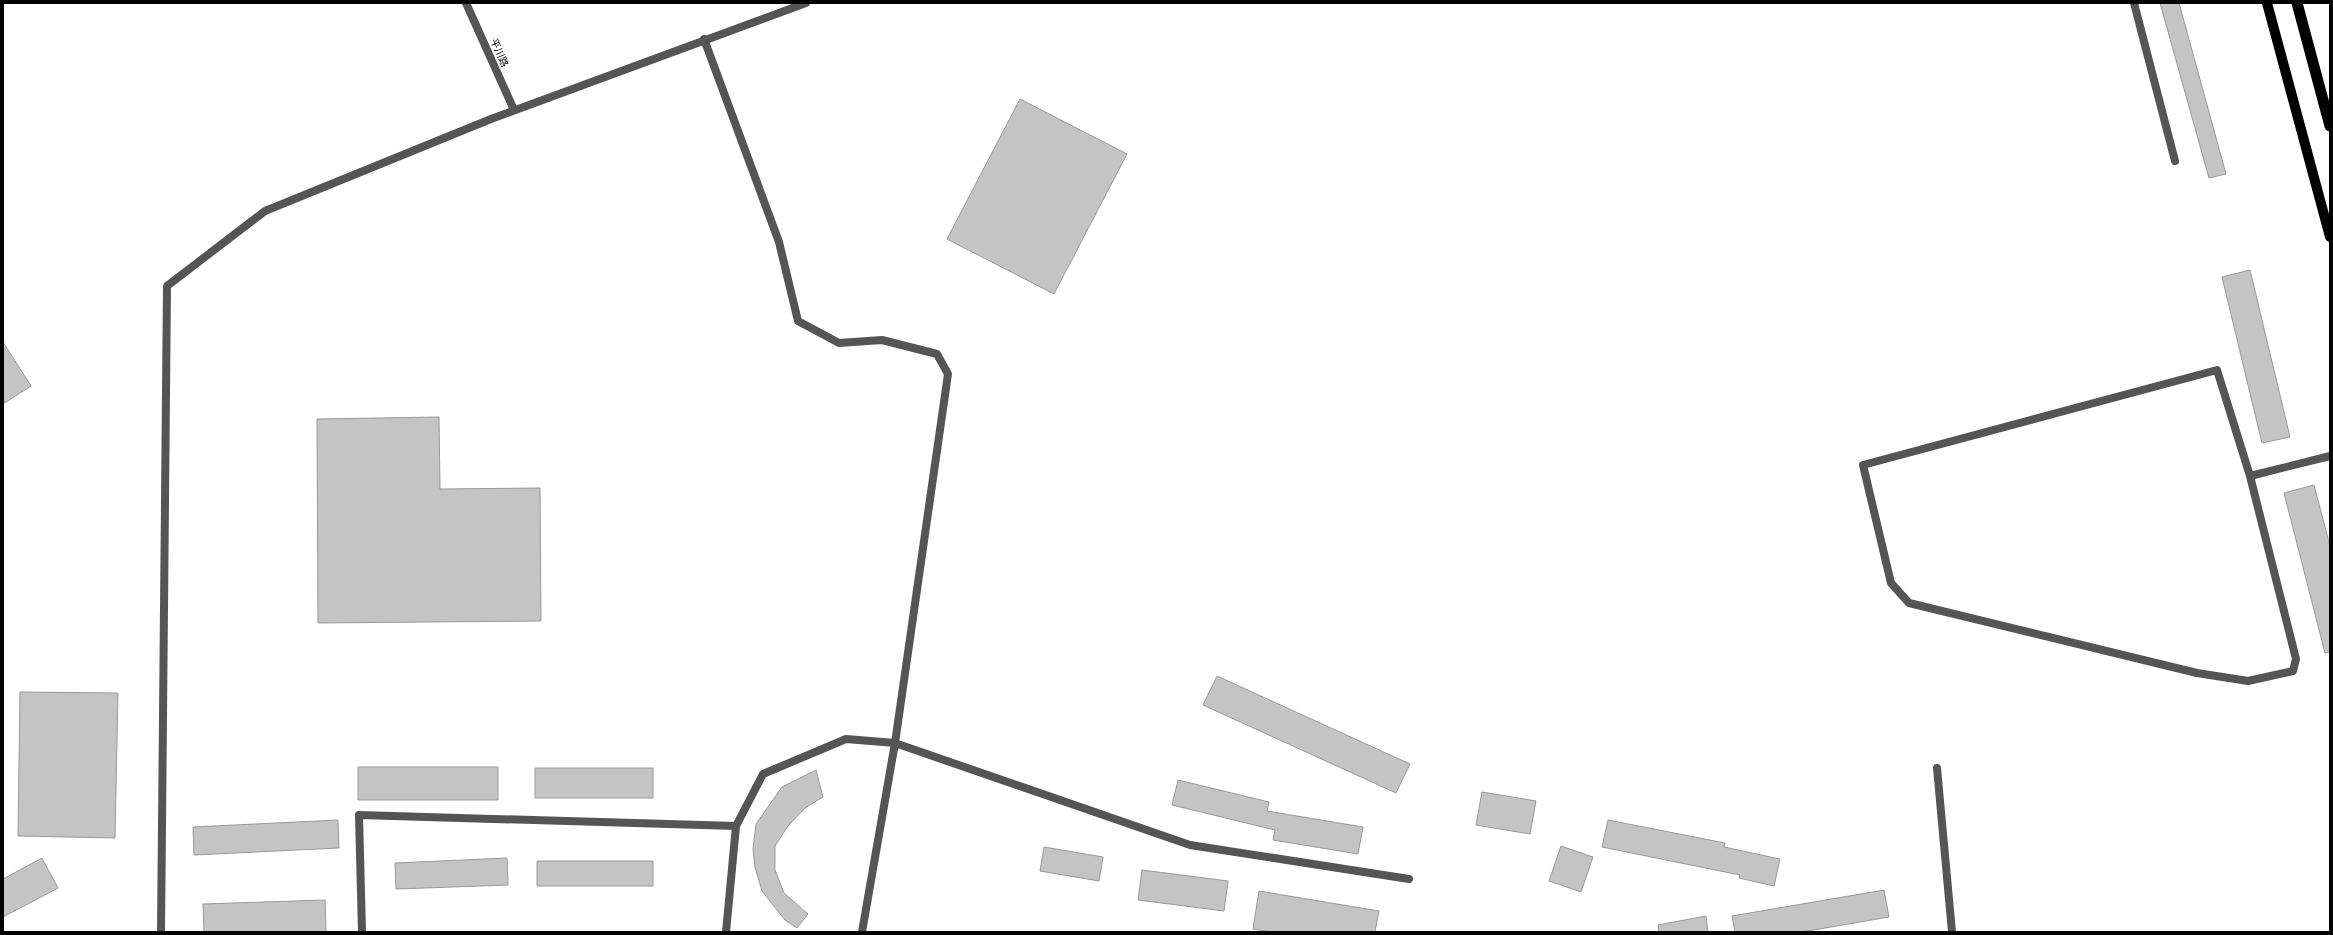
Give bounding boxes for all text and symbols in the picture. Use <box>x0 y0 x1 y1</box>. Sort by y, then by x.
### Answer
street label: 平川路 <box>487 36 511 70</box>

